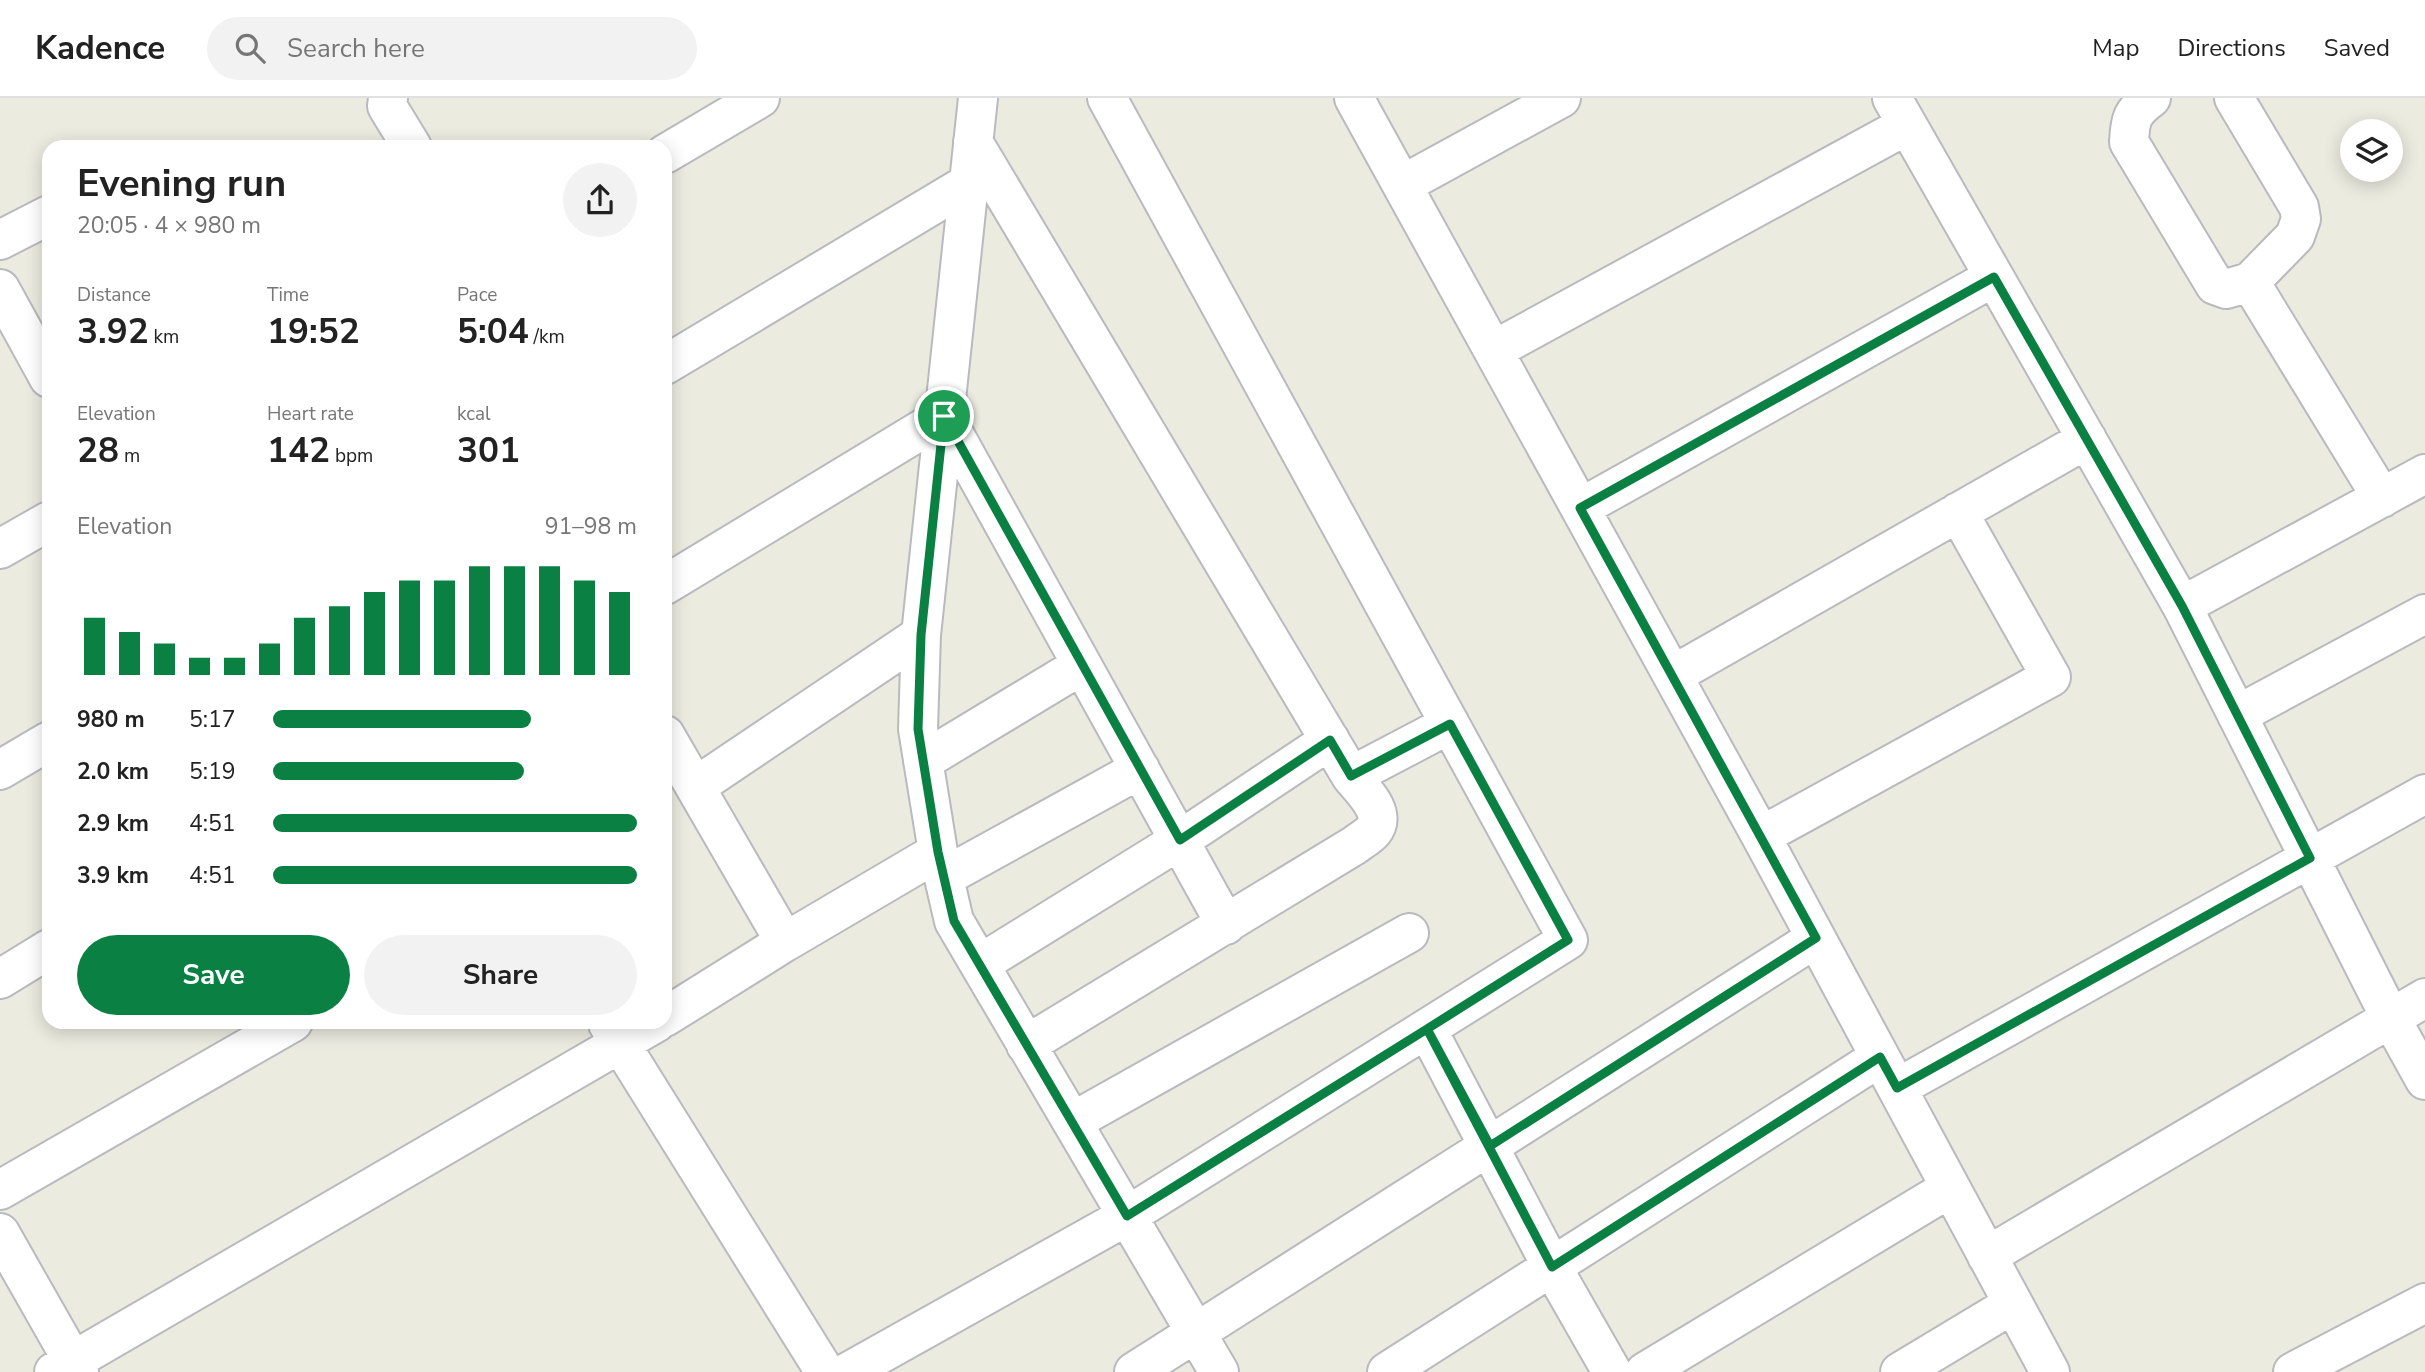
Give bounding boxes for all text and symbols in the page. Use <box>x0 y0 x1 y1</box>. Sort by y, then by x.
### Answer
search box <box>207 17 697 80</box>
text: Kadence <box>35 26 165 71</box>
icon: search <box>231 29 269 67</box>
text: Search here <box>287 31 425 66</box>
text: Map <box>2092 32 2139 64</box>
text: Directions <box>2177 32 2286 64</box>
text: Saved <box>2324 32 2390 64</box>
map controls <box>2340 119 2403 182</box>
button: layers <box>2340 119 2403 182</box>
text: Evening run <box>77 158 286 209</box>
button: share <box>563 163 637 237</box>
text: 20:05 · 4 × 980 m <box>77 210 261 241</box>
text: Distance <box>77 282 151 308</box>
text: Time <box>267 282 309 308</box>
text: Pace <box>457 282 497 308</box>
text: 3.92 <box>77 308 149 355</box>
text: 19:52 <box>267 308 360 355</box>
text: 5:04 <box>457 308 529 355</box>
text: km <box>149 324 179 350</box>
text: /km <box>529 324 565 350</box>
pin <box>914 386 974 446</box>
icon: arrive <box>925 397 963 435</box>
text: Elevation <box>77 401 156 427</box>
text: Heart rate <box>267 401 354 427</box>
text: kcal <box>457 401 491 427</box>
text: 28 <box>77 427 119 474</box>
text: 142 <box>267 427 330 474</box>
text: 301 <box>457 427 520 474</box>
text: m <box>119 443 140 469</box>
text: bpm <box>330 443 373 469</box>
text: Elevation <box>77 511 172 542</box>
text: 91–98 m <box>545 511 637 542</box>
text: 980 m <box>77 704 145 735</box>
text: 5:17 <box>189 704 236 735</box>
text: 2.0 km <box>77 756 149 787</box>
text: 5:19 <box>189 756 236 787</box>
text: 2.9 km <box>77 808 149 839</box>
text: 4:51 <box>189 808 236 839</box>
text: 3.9 km <box>77 860 149 891</box>
text: 4:51 <box>189 860 236 891</box>
button: Save <box>77 935 350 1015</box>
button: Share <box>364 935 637 1015</box>

